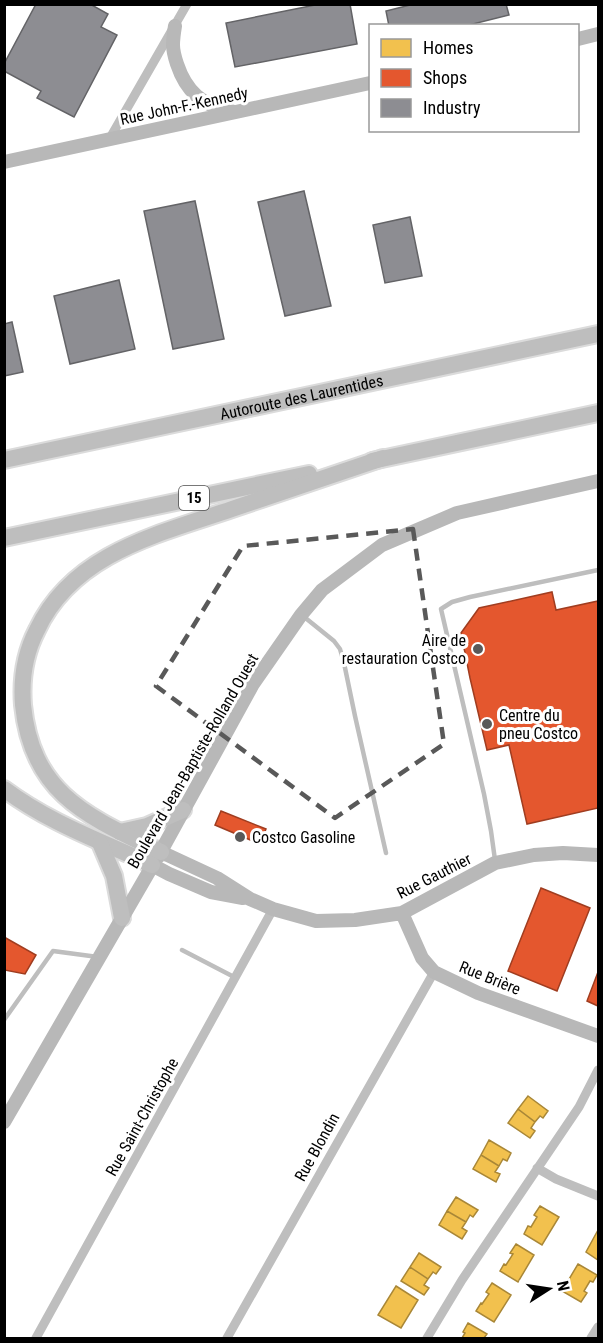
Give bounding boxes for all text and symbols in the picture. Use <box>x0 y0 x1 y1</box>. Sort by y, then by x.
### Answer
legend <box>369 24 579 132</box>
text: Homes <box>423 37 473 58</box>
text: Shops <box>423 67 467 88</box>
street label: Rue John-F.-Kennedy <box>118 83 250 129</box>
text: Industry <box>423 97 481 118</box>
street label: Autoroute des Laurentides <box>218 370 385 423</box>
road number: 15 <box>179 486 209 510</box>
place label: Aire de restauration Costco <box>342 631 466 668</box>
marker: Aire de restauration Costco <box>471 642 485 656</box>
street label: Boulevard Jean-Baptiste-Rolland Ouest <box>124 650 263 872</box>
place label: Centre du pneu Costco <box>499 706 578 743</box>
marker: Centre du pneu Costco <box>480 717 494 731</box>
place label: Costco Gasoline <box>252 828 355 847</box>
marker: Costco Gasoline <box>233 830 247 844</box>
street label: Rue Gauthier <box>394 849 474 903</box>
street label: Rue Brière <box>457 957 523 999</box>
street label: Rue Saint-Christophe <box>102 1055 182 1179</box>
street label: Rue Blondin <box>291 1110 343 1184</box>
north arrow <box>519 1259 579 1319</box>
text: N <box>553 1279 573 1293</box>

